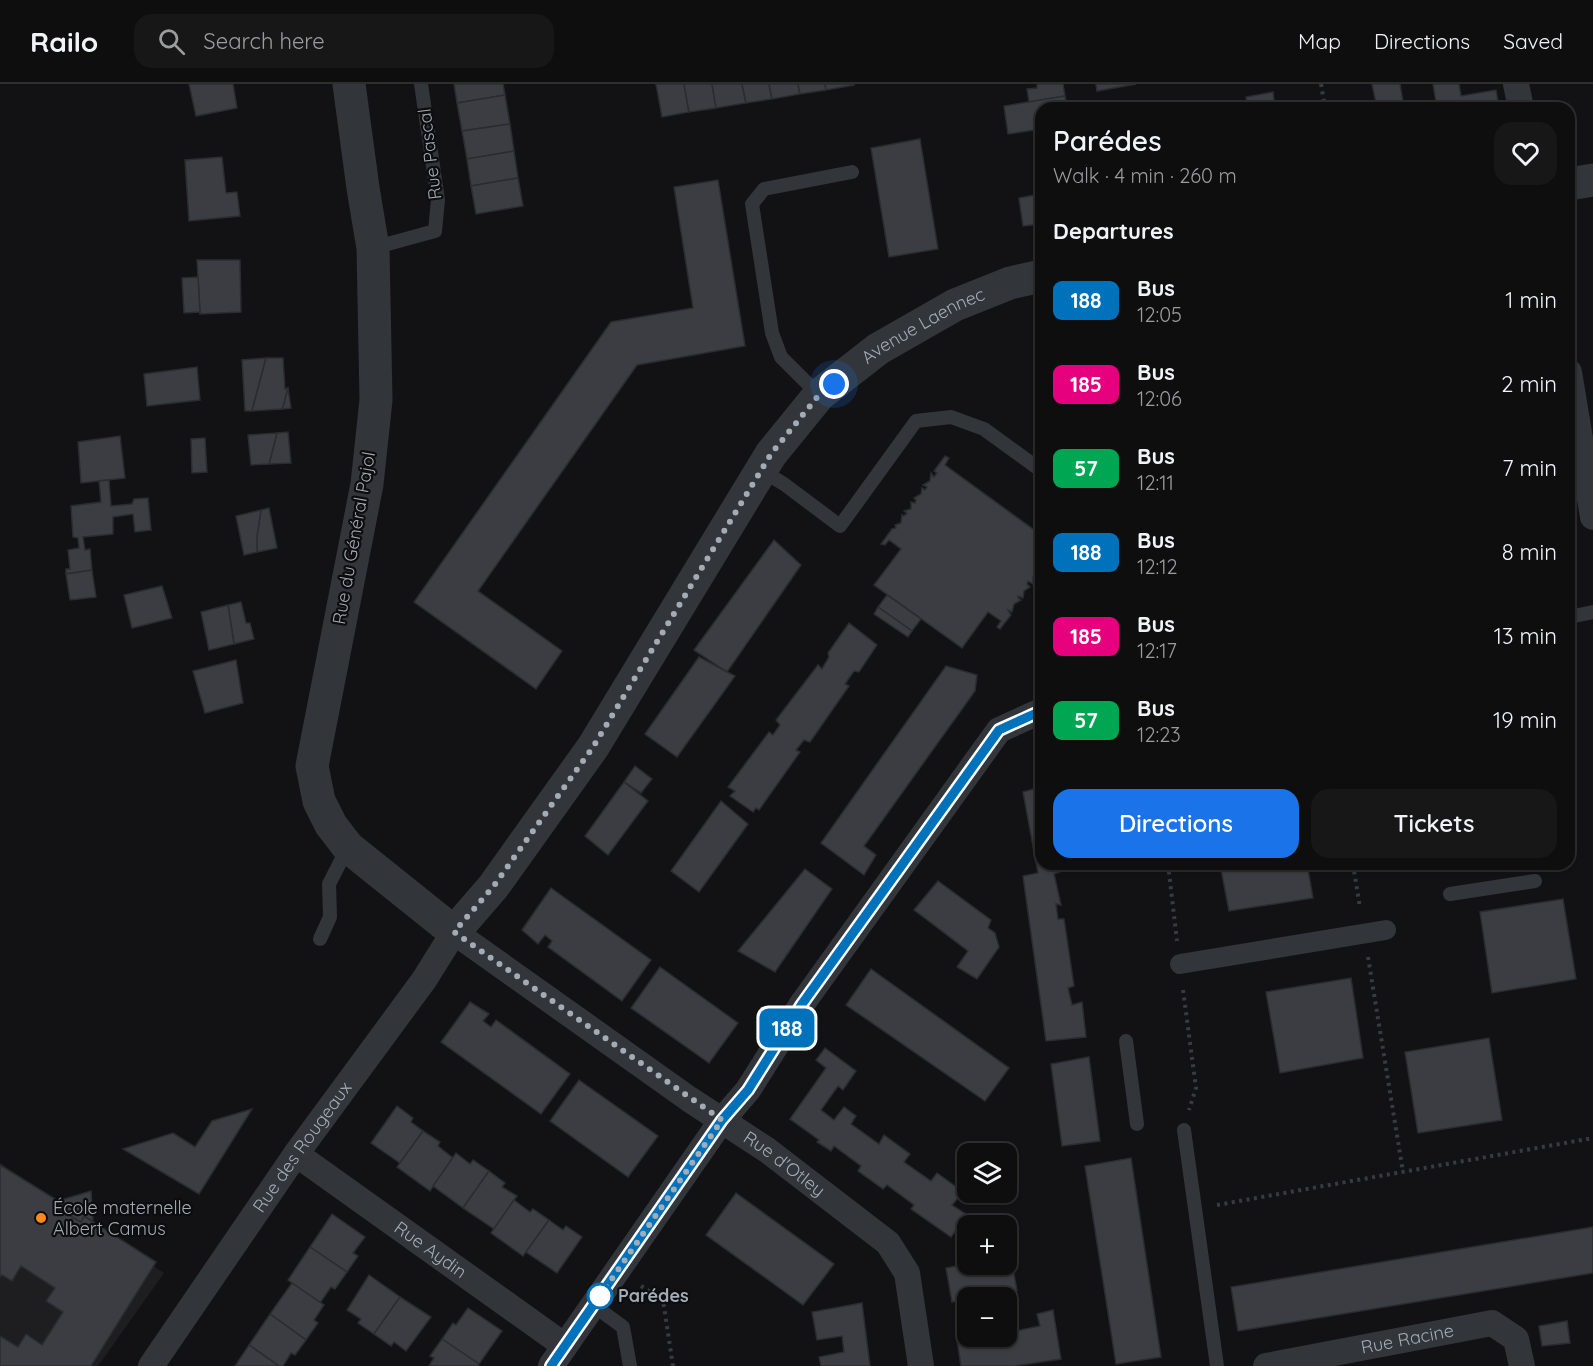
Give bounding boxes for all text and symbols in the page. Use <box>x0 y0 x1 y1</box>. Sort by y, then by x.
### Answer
search box <box>134 14 554 68</box>
text: Railo <box>30 24 98 59</box>
icon: search <box>155 25 188 58</box>
text: Search here <box>203 27 325 55</box>
text: Map <box>1298 28 1341 54</box>
text: Directions <box>1374 28 1470 54</box>
text: Saved <box>1503 28 1563 54</box>
street label: Rue Pascal <box>413 107 446 201</box>
button: heart <box>1494 122 1557 185</box>
text: Parédes <box>1053 123 1162 158</box>
text: Walk · 4 min · 260 m <box>1053 163 1237 188</box>
text: Departures <box>1053 217 1174 245</box>
text: Bus <box>1137 274 1175 302</box>
street label: Avenue Laennec <box>857 282 988 369</box>
text: 1 min <box>1505 286 1557 314</box>
text: 188 <box>1070 287 1102 313</box>
text: 12:05 <box>1137 302 1182 327</box>
text: Bus <box>1137 358 1175 386</box>
your location <box>819 369 849 399</box>
text: 2 min <box>1501 370 1557 398</box>
text: 185 <box>1070 371 1102 397</box>
text: 12:06 <box>1137 386 1182 411</box>
text: Bus <box>1137 442 1175 470</box>
street label: Rue du Général Pajol <box>327 450 380 626</box>
text: 7 min <box>1502 454 1557 482</box>
text: 57 <box>1074 455 1098 481</box>
text: 12:11 <box>1137 470 1174 495</box>
text: Bus <box>1137 526 1175 554</box>
text: 8 min <box>1502 538 1557 566</box>
text: 188 <box>1070 539 1102 565</box>
text: 12:12 <box>1137 554 1178 579</box>
text: Bus <box>1137 610 1175 638</box>
text: 13 min <box>1494 622 1557 650</box>
text: 185 <box>1070 623 1102 649</box>
text: 12:17 <box>1137 638 1177 663</box>
text: Bus <box>1137 694 1175 722</box>
text: 19 min <box>1493 706 1557 734</box>
text: 57 <box>1074 707 1098 733</box>
text: 12:23 <box>1137 722 1181 747</box>
button: Directions <box>1053 789 1299 858</box>
button: Tickets <box>1311 789 1557 858</box>
line badge: 188 <box>752 1008 822 1048</box>
text: 188 <box>771 1015 803 1041</box>
street label: Rue des Rougeaux <box>247 1077 357 1217</box>
street label: Rue d'Otley <box>739 1126 830 1201</box>
map controls <box>957 1143 1017 1347</box>
button: layers <box>957 1143 1017 1203</box>
place label: École maternelle Albert Camus <box>53 1196 192 1240</box>
marker: École maternelle Albert Camus <box>34 1211 48 1225</box>
button: + <box>957 1215 1017 1275</box>
street label: Rue Aydin <box>390 1216 471 1283</box>
marker: Parédes <box>587 1283 613 1309</box>
place label: Parédes <box>618 1284 689 1307</box>
button: − <box>957 1287 1017 1347</box>
street label: Rue Racine <box>1359 1319 1456 1359</box>

